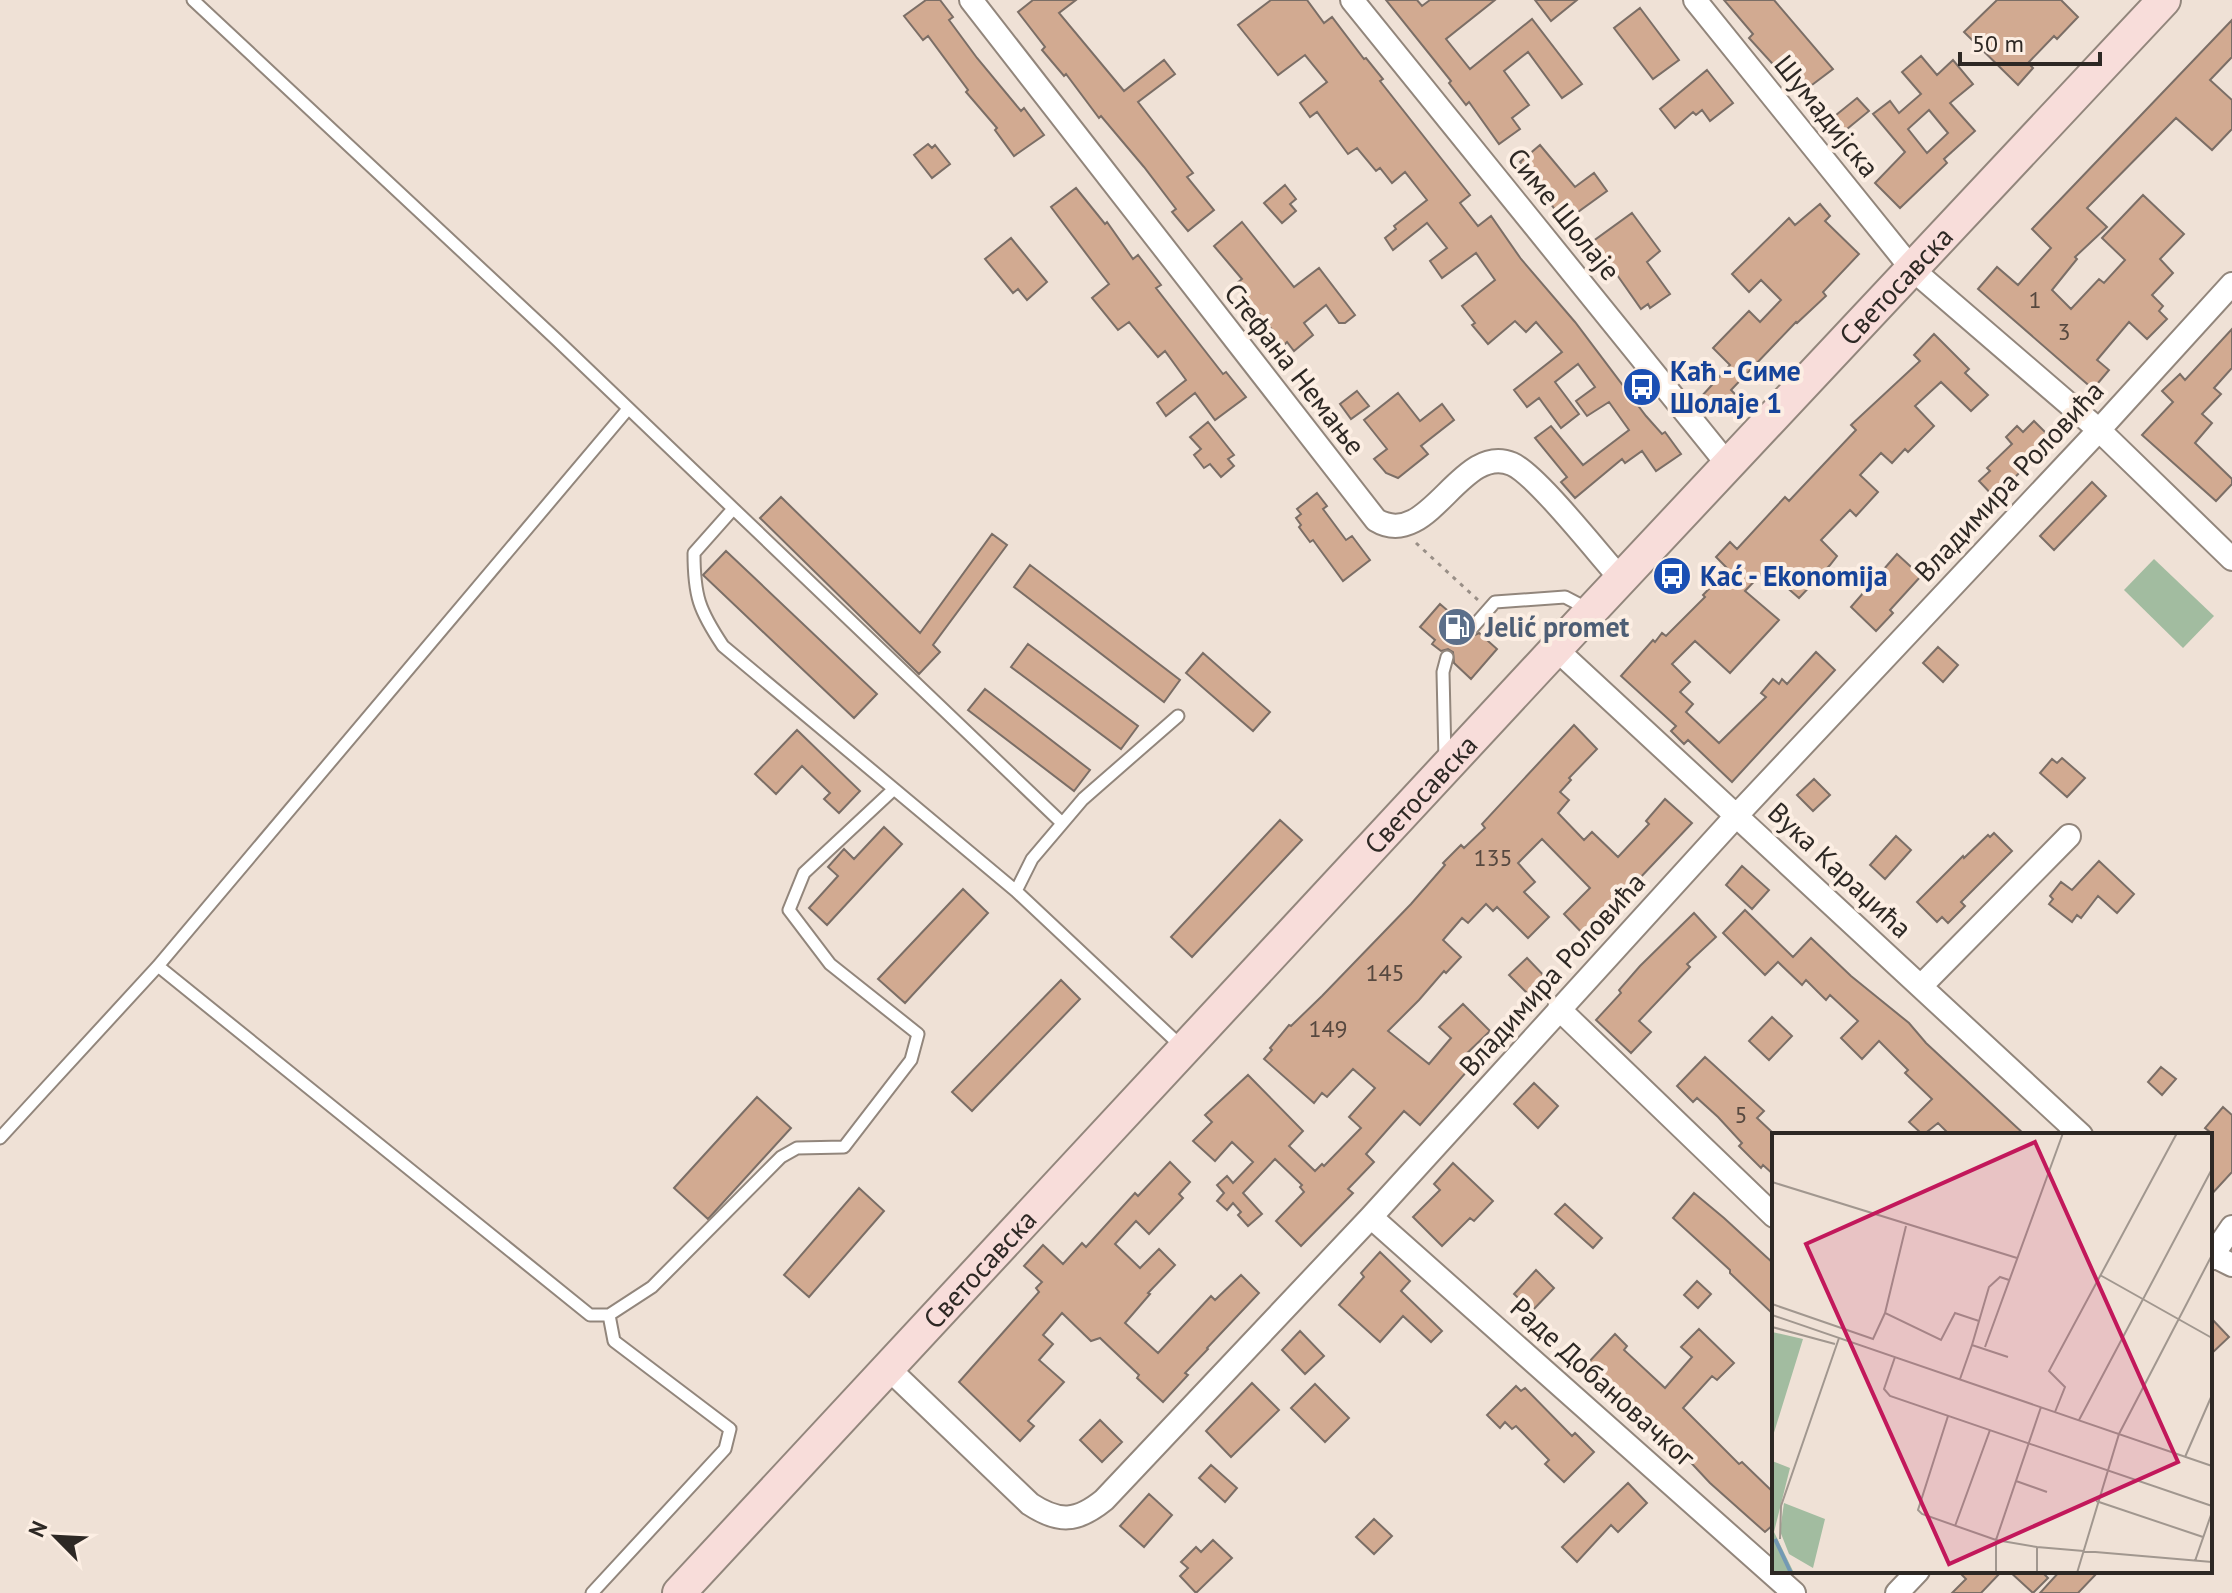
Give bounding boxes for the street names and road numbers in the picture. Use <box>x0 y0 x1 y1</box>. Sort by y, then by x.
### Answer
street label: Шумадијска <box>1767 47 1888 185</box>
street label: Симе Шолаје <box>1500 140 1629 288</box>
street label: Светосавска <box>1831 218 1961 353</box>
street label: Стефана Немање <box>1217 275 1374 462</box>
street label: Владимира Роловића <box>1906 372 2111 589</box>
street label: Светосавска <box>1356 726 1485 862</box>
street label: Вука Караџића <box>1761 793 1920 946</box>
street label: Владимира Роловића <box>1450 864 1653 1083</box>
street label: Светосавска <box>915 1201 1044 1336</box>
street label: Раде Добановачког <box>1503 1289 1704 1475</box>

